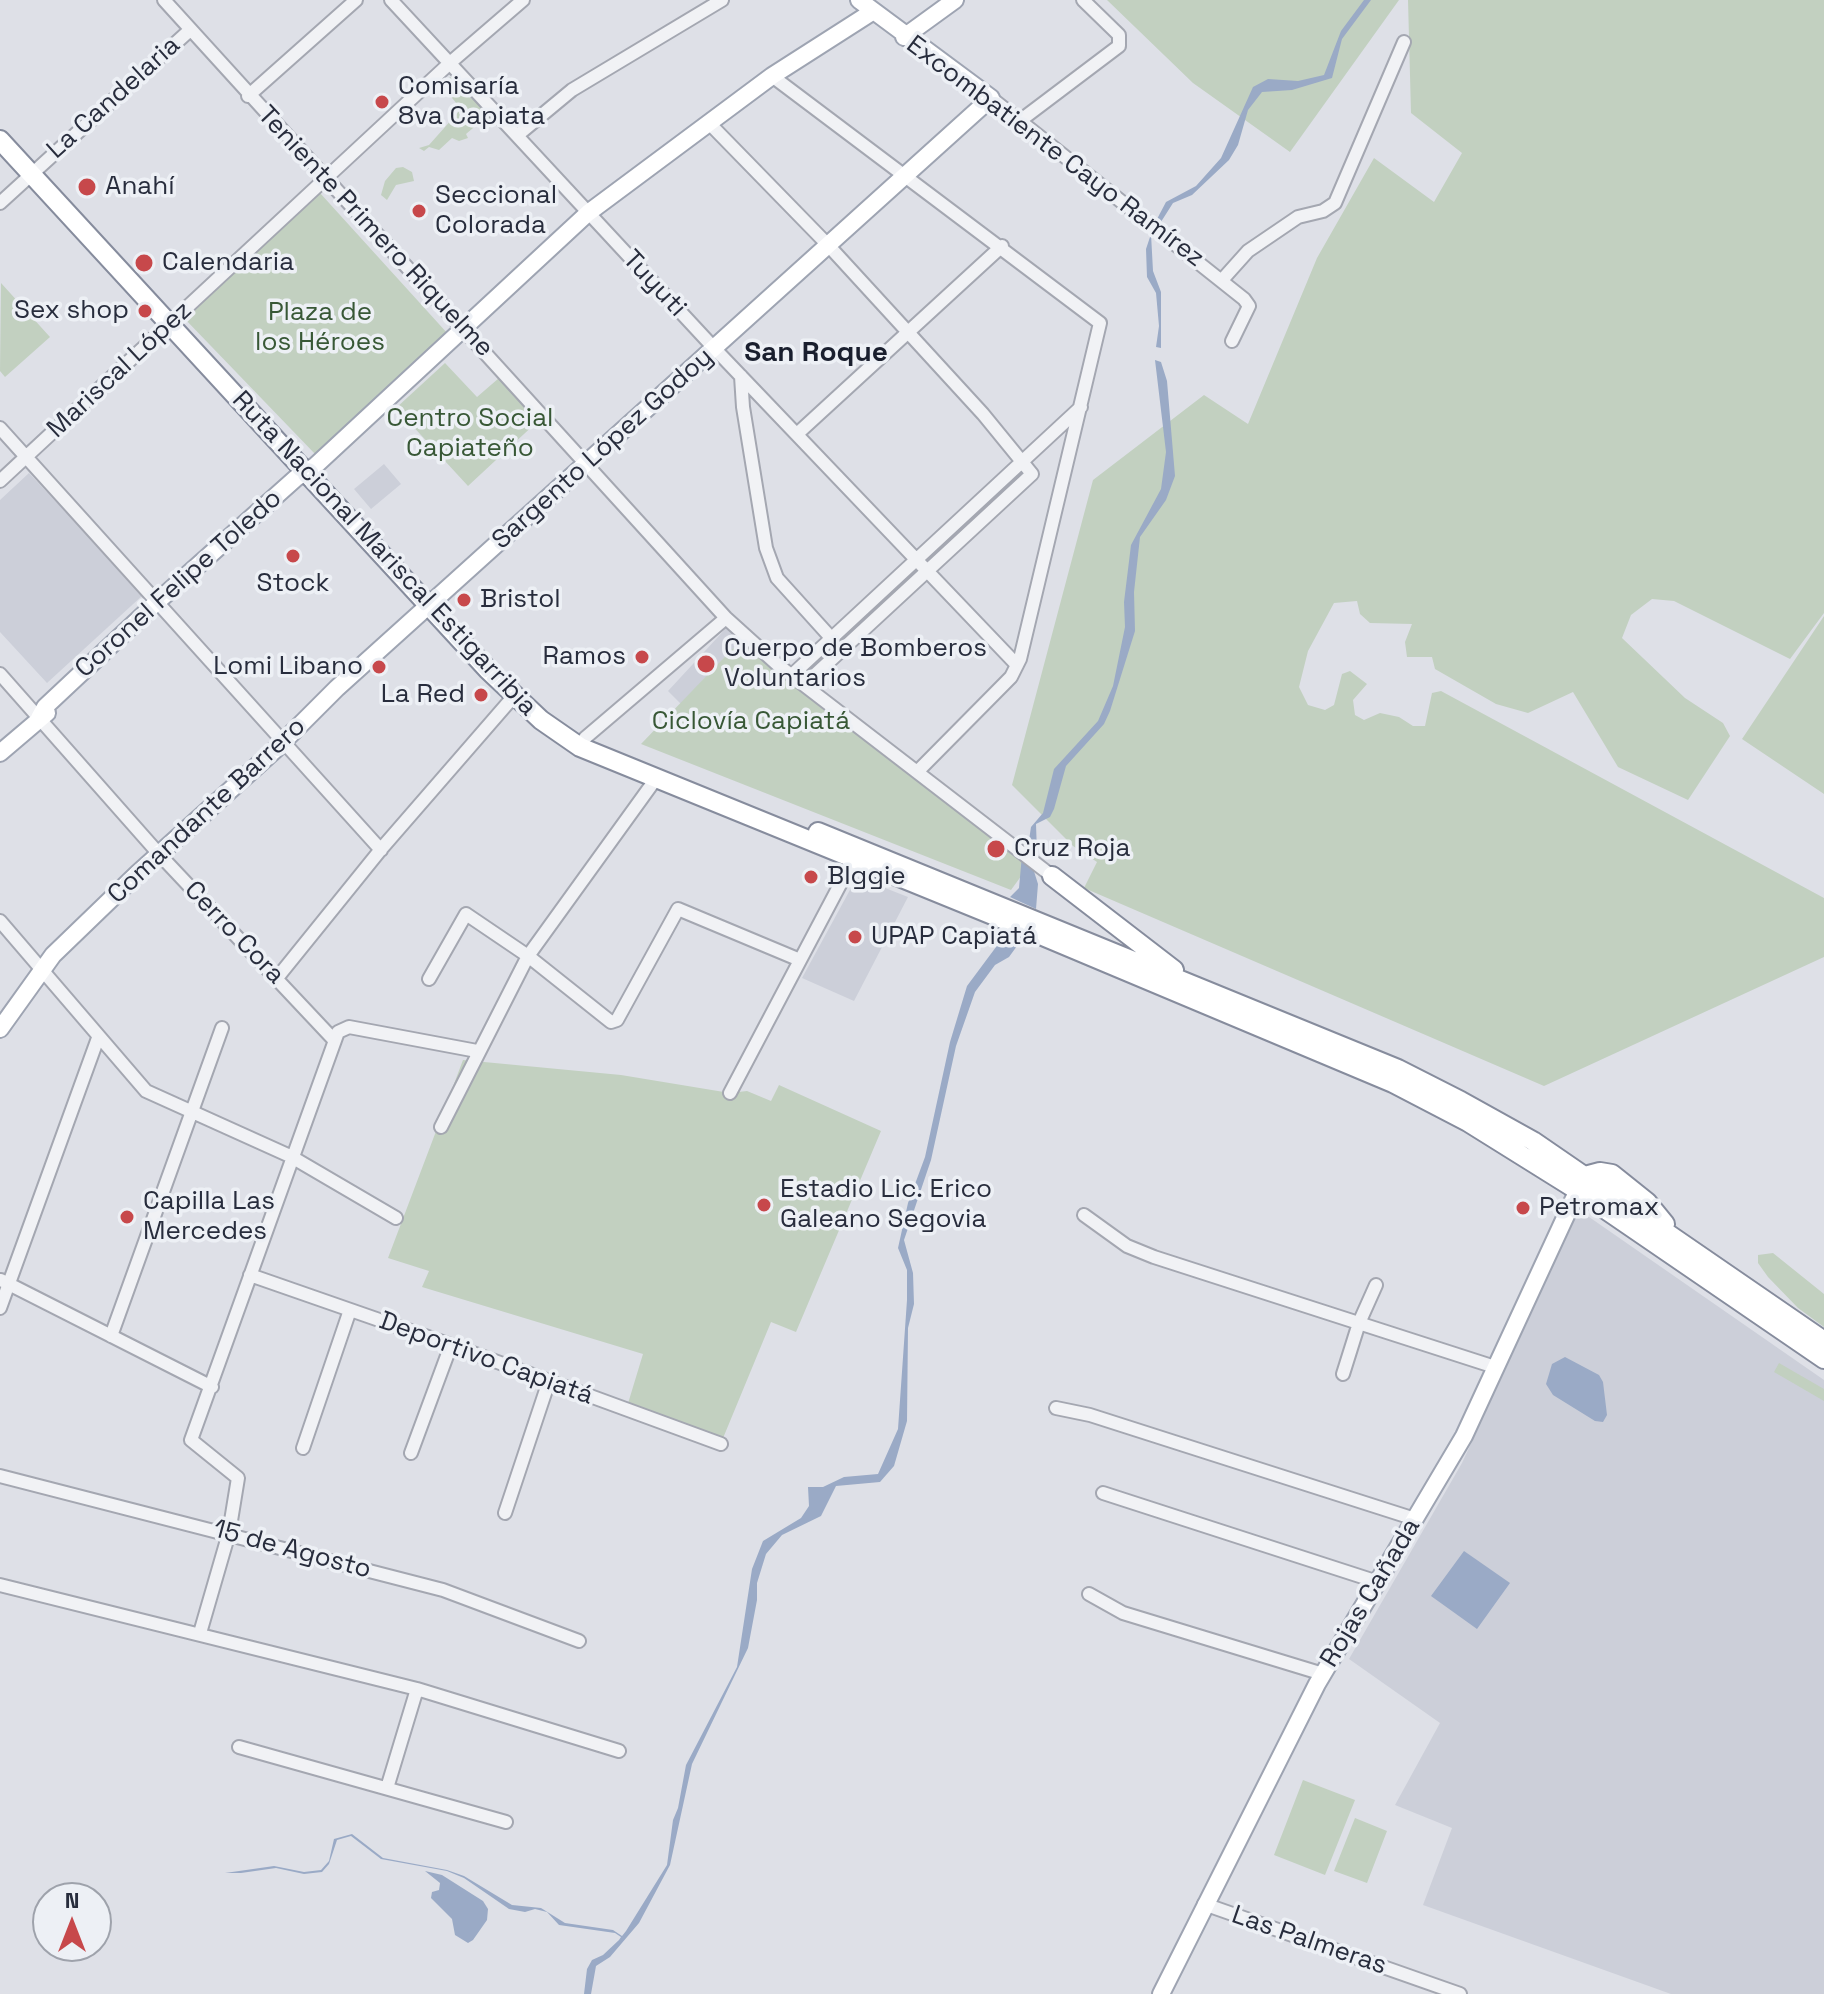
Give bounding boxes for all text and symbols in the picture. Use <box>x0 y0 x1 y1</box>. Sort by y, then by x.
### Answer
street label: La Candelaria <box>41 30 187 166</box>
street label: Excombatiente Cayo Ramírez <box>900 30 1210 274</box>
place label: Comisaría 8va Capiata <box>398 71 545 132</box>
marker: Comisaría 8va Capiata <box>373 93 391 111</box>
street label: Teniente Primero Riquelme <box>251 100 499 364</box>
place label: Anahí <box>105 171 175 203</box>
marker: Anahí <box>76 176 98 198</box>
place label: Seccional Colorada <box>435 180 557 242</box>
marker: Seccional Colorada <box>410 202 428 220</box>
street label: Tuyuti <box>616 244 692 324</box>
place label: Calendaria <box>162 247 294 279</box>
marker: Calendaria <box>133 252 155 274</box>
place label: Sex shop <box>14 295 129 327</box>
street label: Mariscal López <box>41 295 199 445</box>
park label: Plaza de los Héroes <box>255 297 385 358</box>
marker: Sex shop <box>136 302 154 320</box>
district label: San Roque <box>744 336 888 370</box>
street label: Sargento López Godoy <box>486 342 720 556</box>
street label: Ruta Nacional Mariscal Estigarribia <box>225 385 543 723</box>
park label: Centro Social Capiateño <box>387 403 553 464</box>
street label: Coronel Felipe Toledo <box>69 483 289 685</box>
marker: Stock <box>284 547 302 565</box>
place label: Stock <box>256 568 330 600</box>
place label: Bristol <box>480 584 561 616</box>
marker: Bristol <box>455 591 473 609</box>
place label: Cuerpo de Bomberos Voluntarios <box>724 633 987 694</box>
place label: Ramos <box>543 641 626 673</box>
marker: Ramos <box>633 648 651 666</box>
place label: Lomi Libano <box>213 651 363 683</box>
marker: Cuerpo de Bomberos Voluntarios <box>695 653 717 675</box>
marker: Lomi Libano <box>370 658 388 676</box>
place label: La Red <box>381 679 465 711</box>
marker: La Red <box>472 686 490 704</box>
park label: Ciclovía Capiatá <box>652 706 850 738</box>
street label: Comandante Barrero <box>102 711 312 911</box>
place label: Cruz Roja <box>1014 833 1130 865</box>
marker: Cruz Roja <box>985 838 1007 860</box>
place label: BIggie <box>827 861 906 893</box>
marker: BIggie <box>802 868 820 886</box>
street label: Cerro Cora <box>177 875 291 991</box>
place label: UPAP Capiatá <box>871 921 1037 953</box>
marker: UPAP Capiatá <box>846 928 864 946</box>
place label: Estadio Lic. Erico Galeano Segovia <box>780 1174 992 1236</box>
place label: Capilla Las Mercedes <box>143 1186 275 1248</box>
place label: Petromax <box>1539 1192 1659 1224</box>
marker: Estadio Lic. Erico Galeano Segovia <box>755 1196 773 1214</box>
marker: Petromax <box>1514 1199 1532 1217</box>
marker: Capilla Las Mercedes <box>118 1208 136 1226</box>
street label: Deportivo Capiatá <box>375 1306 597 1412</box>
street label: Rojas Cañada <box>1314 1513 1428 1673</box>
street label: 15 de Agosto <box>210 1514 374 1586</box>
north arrow <box>32 1882 112 1962</box>
text: N <box>65 1886 79 1914</box>
street label: Las Palmeras <box>1227 1900 1391 1982</box>

